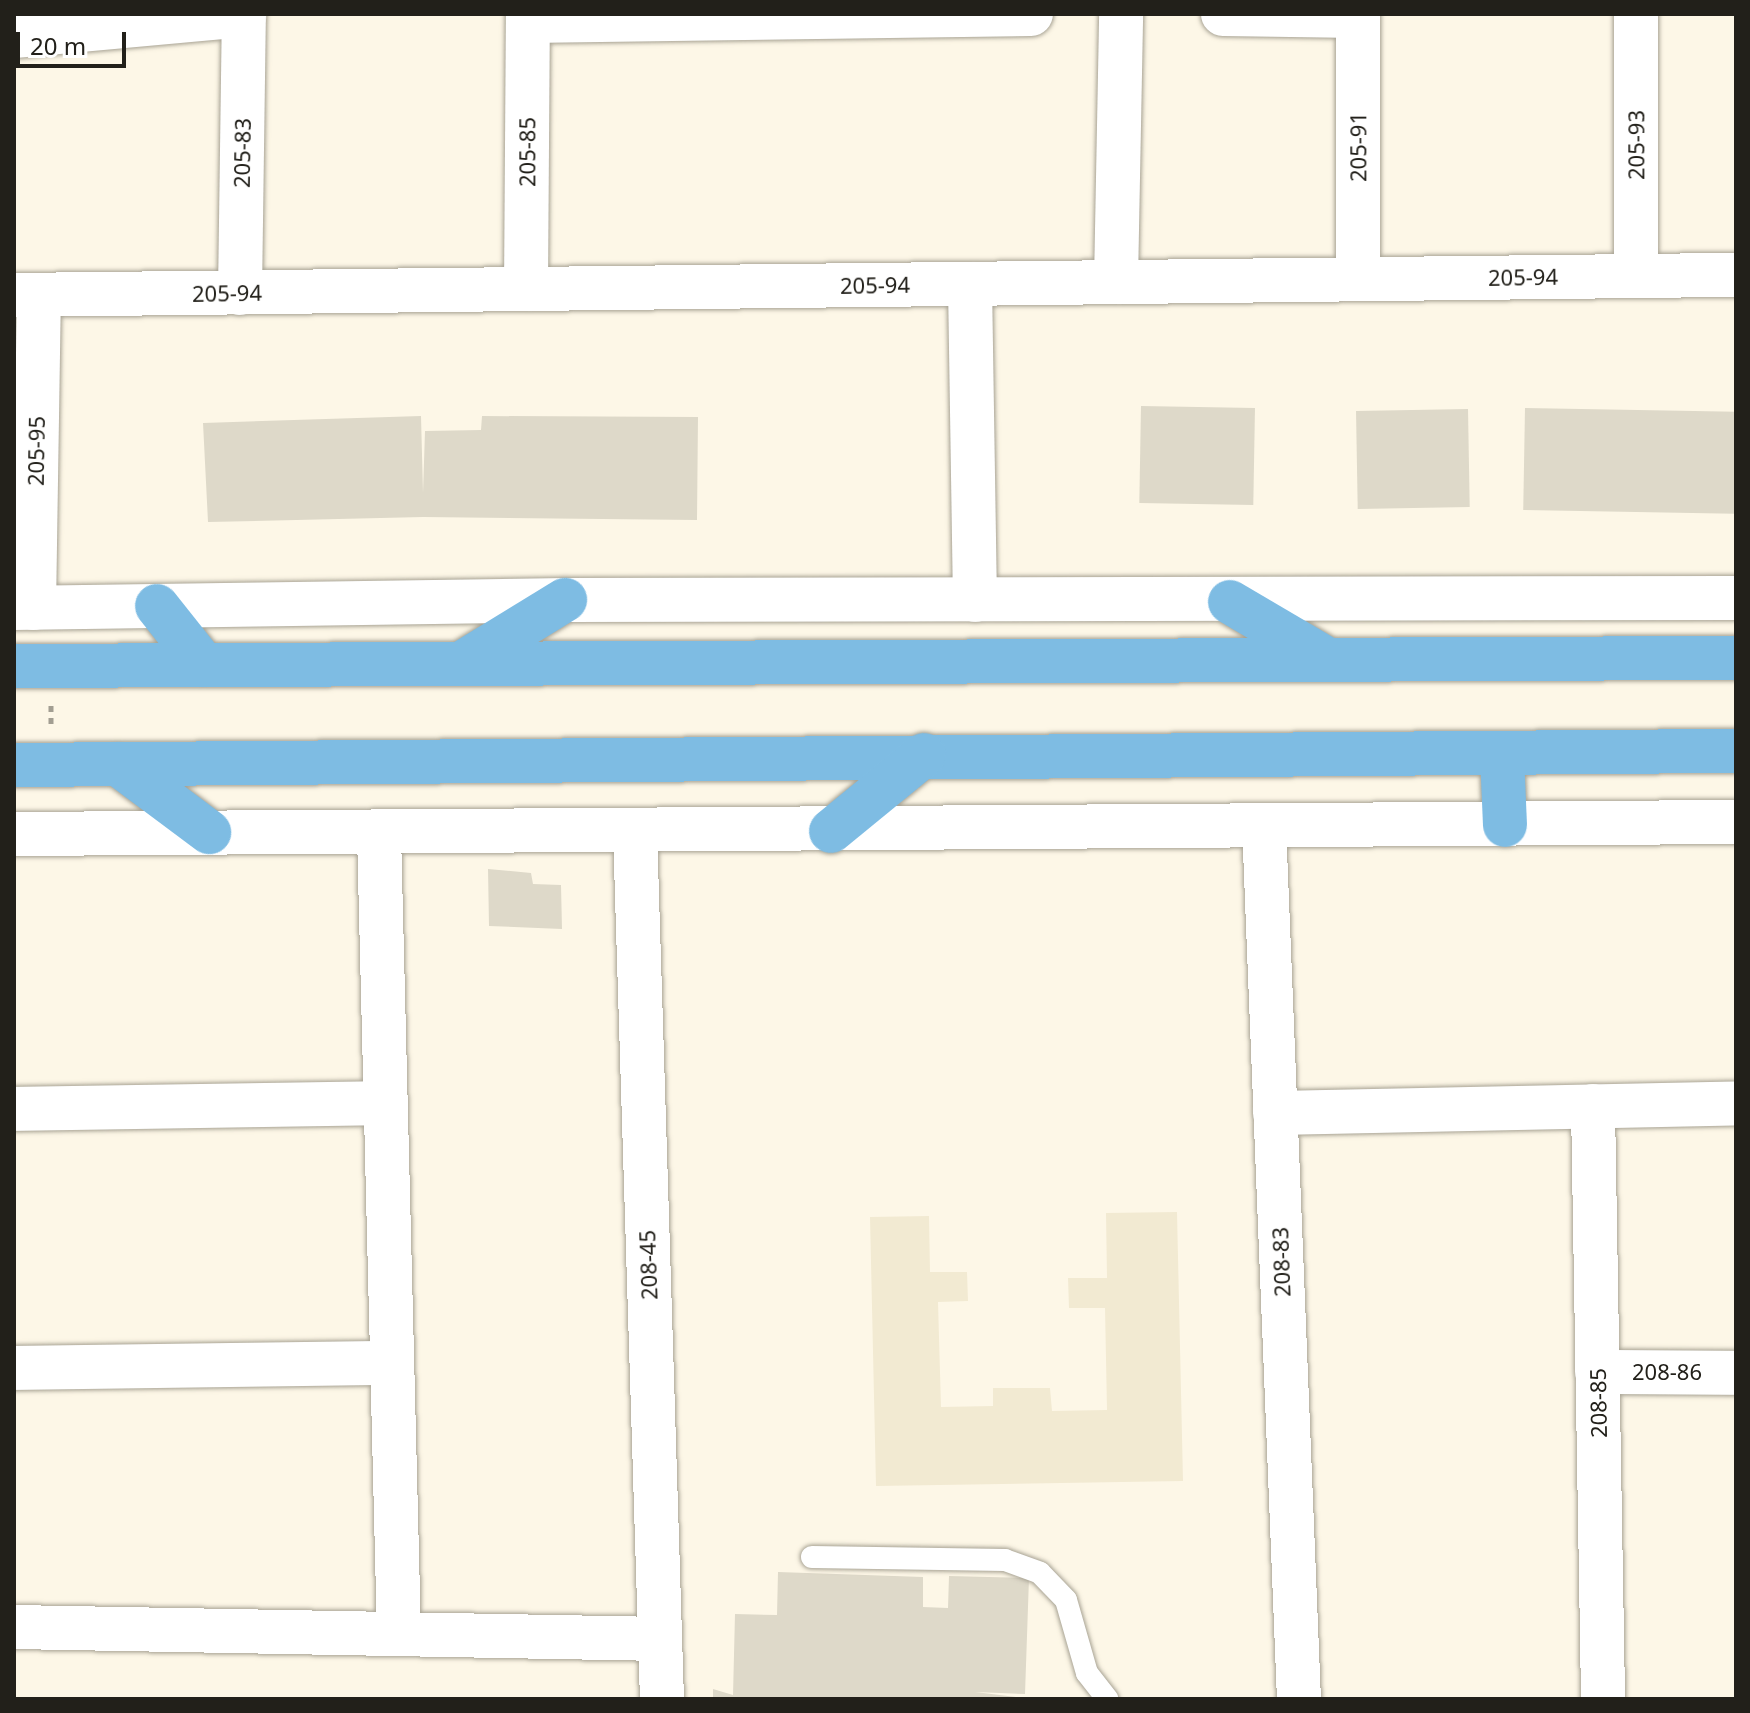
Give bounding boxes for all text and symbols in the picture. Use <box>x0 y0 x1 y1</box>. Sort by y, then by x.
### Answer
scale bar <box>20 16 130 66</box>
text: 20 m <box>30 29 86 62</box>
street label: 205-93 <box>1623 110 1649 180</box>
street label: 205-91 <box>1345 112 1371 182</box>
street label: 205-85 <box>514 117 540 187</box>
street label: 205-83 <box>228 118 256 188</box>
street label: 205-94 <box>1488 263 1558 291</box>
street label: 205-94 <box>840 271 910 299</box>
street label: 205-94 <box>192 279 262 307</box>
street label: 205-95 <box>22 416 50 486</box>
street label: 208-83 <box>1267 1227 1295 1297</box>
street label: 208-45 <box>634 1230 662 1300</box>
street label: 208-86 <box>1632 1359 1702 1385</box>
street label: 208-85 <box>1584 1368 1612 1438</box>

